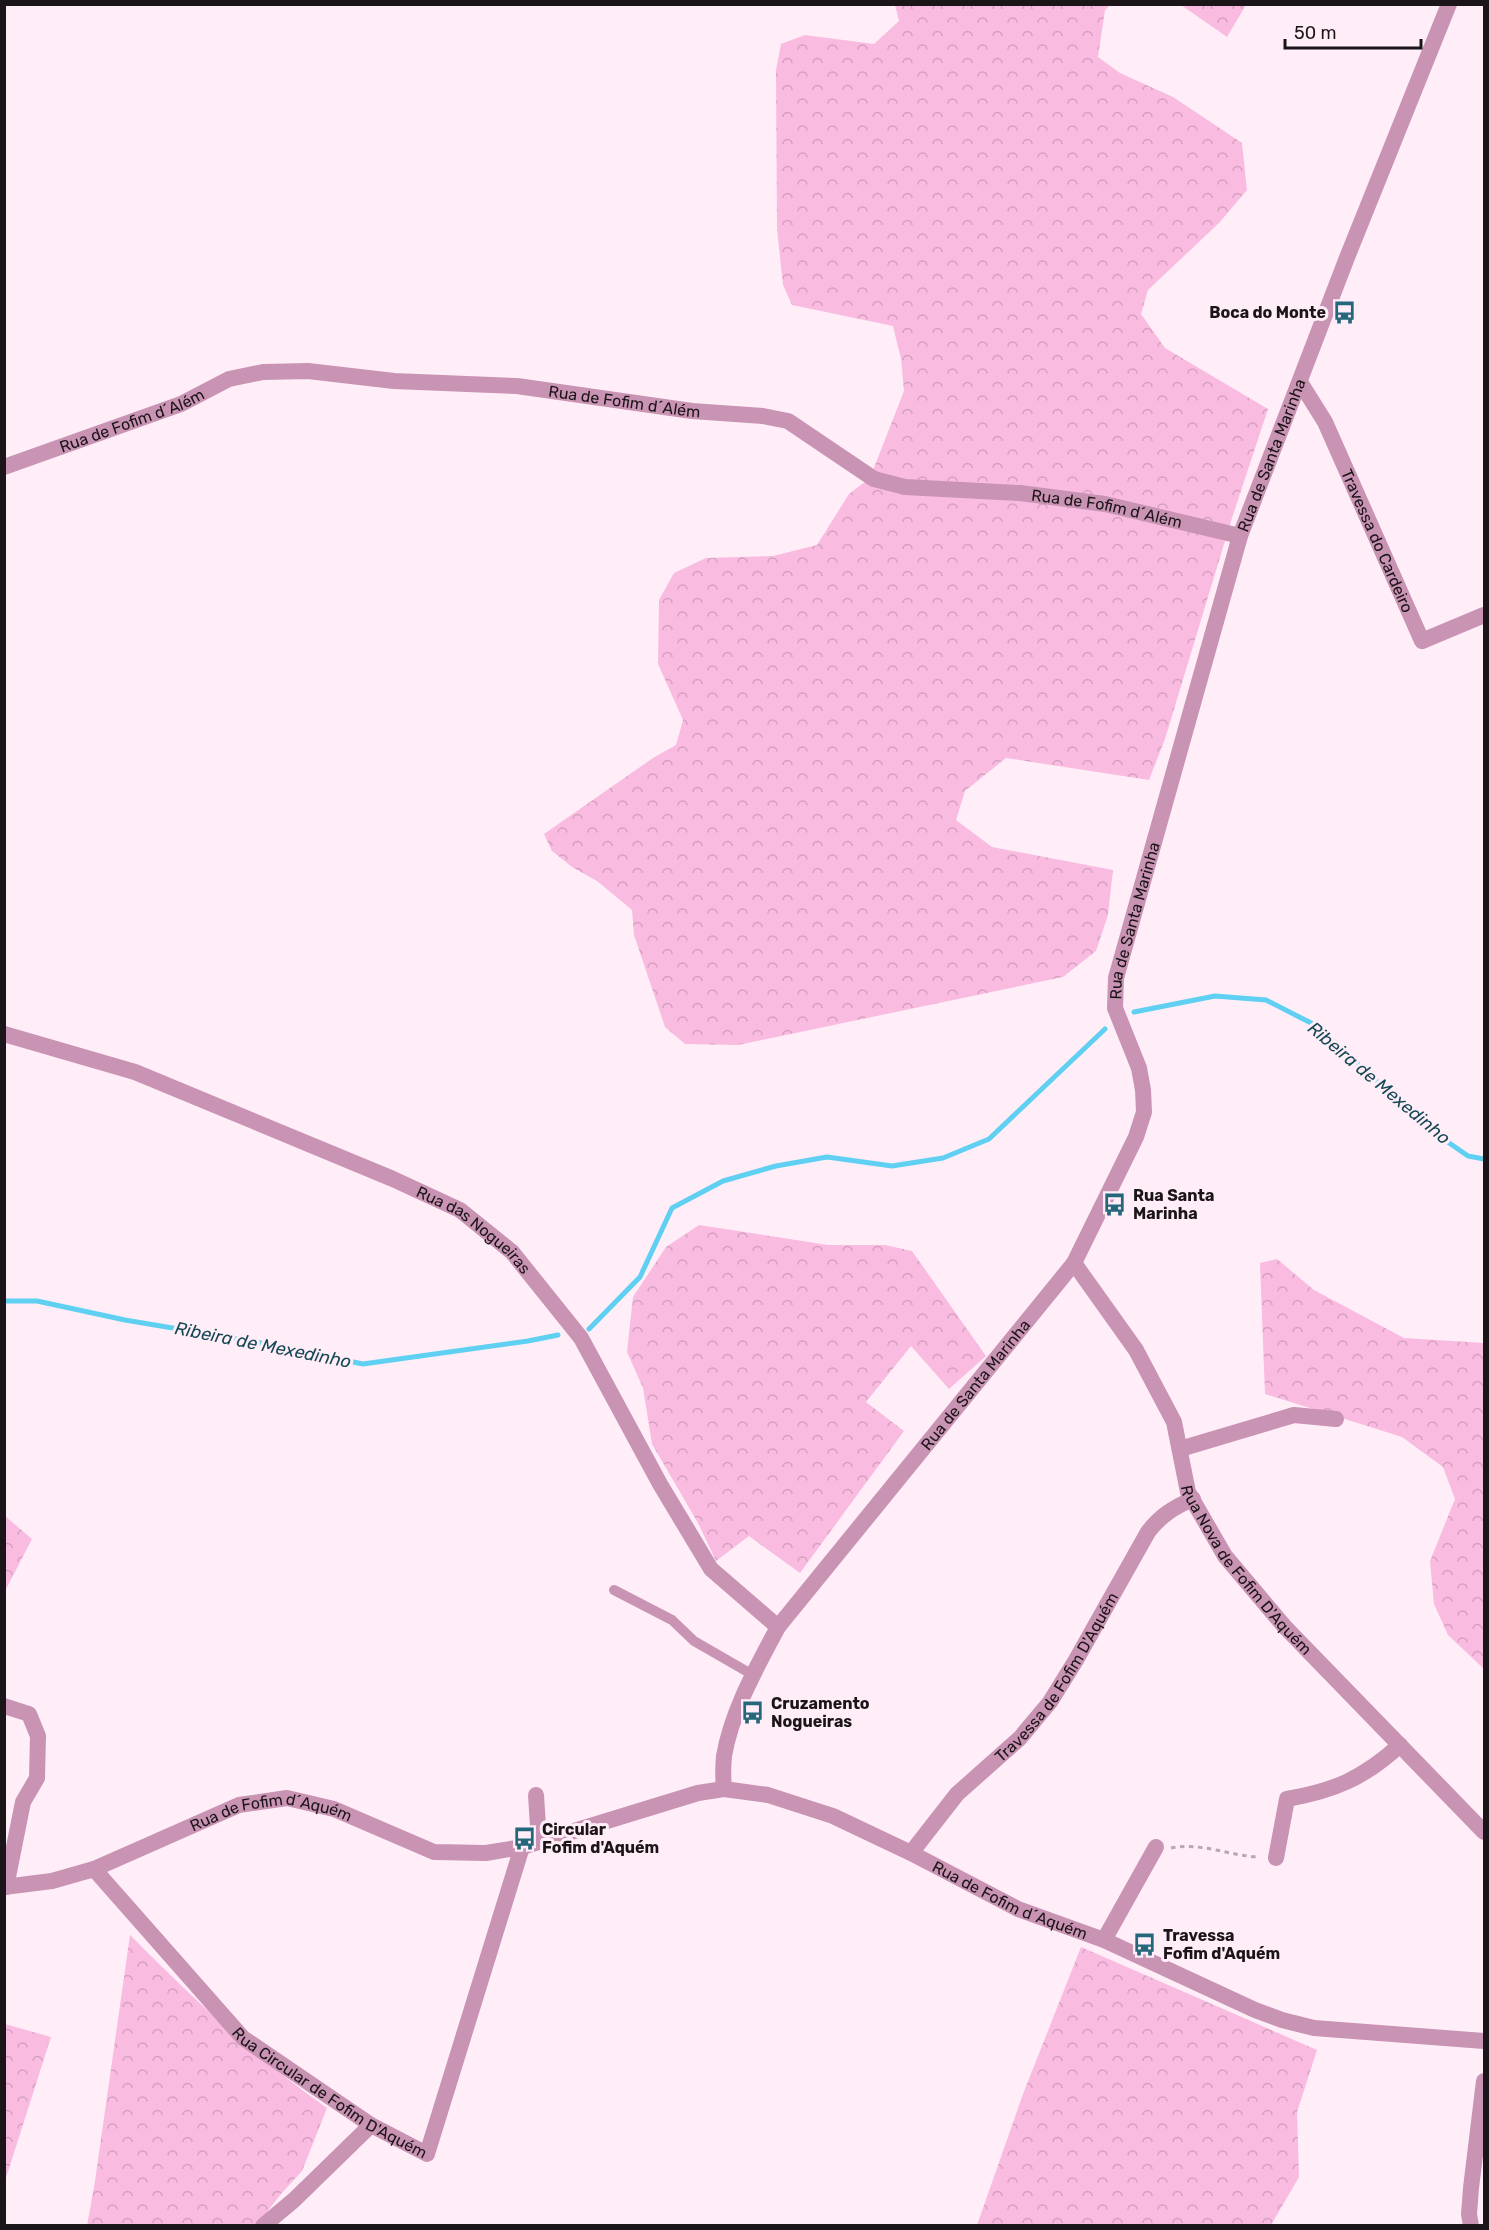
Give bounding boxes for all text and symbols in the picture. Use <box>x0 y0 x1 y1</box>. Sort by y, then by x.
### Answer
scale bar <box>1285 12 1422 50</box>
text: 50 m <box>1294 22 1337 44</box>
bus stop icon: Boca do Monte <box>1331 299 1357 325</box>
place label: Boca do Monte <box>1209 303 1326 322</box>
street label: Rua de Santa Marinha <box>1233 376 1309 534</box>
street label: Rua de Fofim d´Além <box>547 381 701 421</box>
street label: Rua de Fofim d´Além <box>57 384 207 456</box>
street label: Travessa do Cardeiro <box>1338 466 1418 615</box>
street label: Rua de Fofim d´Além <box>1030 485 1184 532</box>
street label: Rua de Santa Marinha <box>1106 840 1163 1000</box>
water label: Ribeira de Mexedinho <box>1303 1017 1455 1149</box>
street label: Rua das Nogueiras <box>413 1182 535 1277</box>
place label: Rua Santa Marinha <box>1133 1186 1214 1223</box>
bus stop icon: Rua Santa Marinha <box>1102 1191 1128 1217</box>
street label: Rua de Santa Marinha <box>917 1315 1034 1454</box>
water label: Ribeira de Mexedinho <box>173 1317 353 1373</box>
street label: Rua Nova de Fofim D'Aquém <box>1177 1483 1316 1658</box>
street label: Travessa de Fofim D'Aquém <box>991 1589 1122 1766</box>
place label: Cruzamento Nogueiras <box>771 1694 870 1731</box>
bus stop icon: Cruzamento Nogueiras <box>740 1699 766 1725</box>
street label: Rua de Fofim d´Aquém <box>187 1789 355 1835</box>
place label: Circular Fofim d'Aquém <box>542 1820 659 1857</box>
bus stop icon: Circular Fofim d'Aquém <box>511 1825 537 1851</box>
street label: Rua de Fofim d´Aquém <box>929 1856 1090 1943</box>
place label: Travessa Fofim d'Aquém <box>1163 1926 1280 1963</box>
bus stop icon: Travessa Fofim d'Aquém <box>1132 1931 1158 1957</box>
street label: Rua Circular de Fofim D'Aquém <box>228 2023 431 2162</box>

